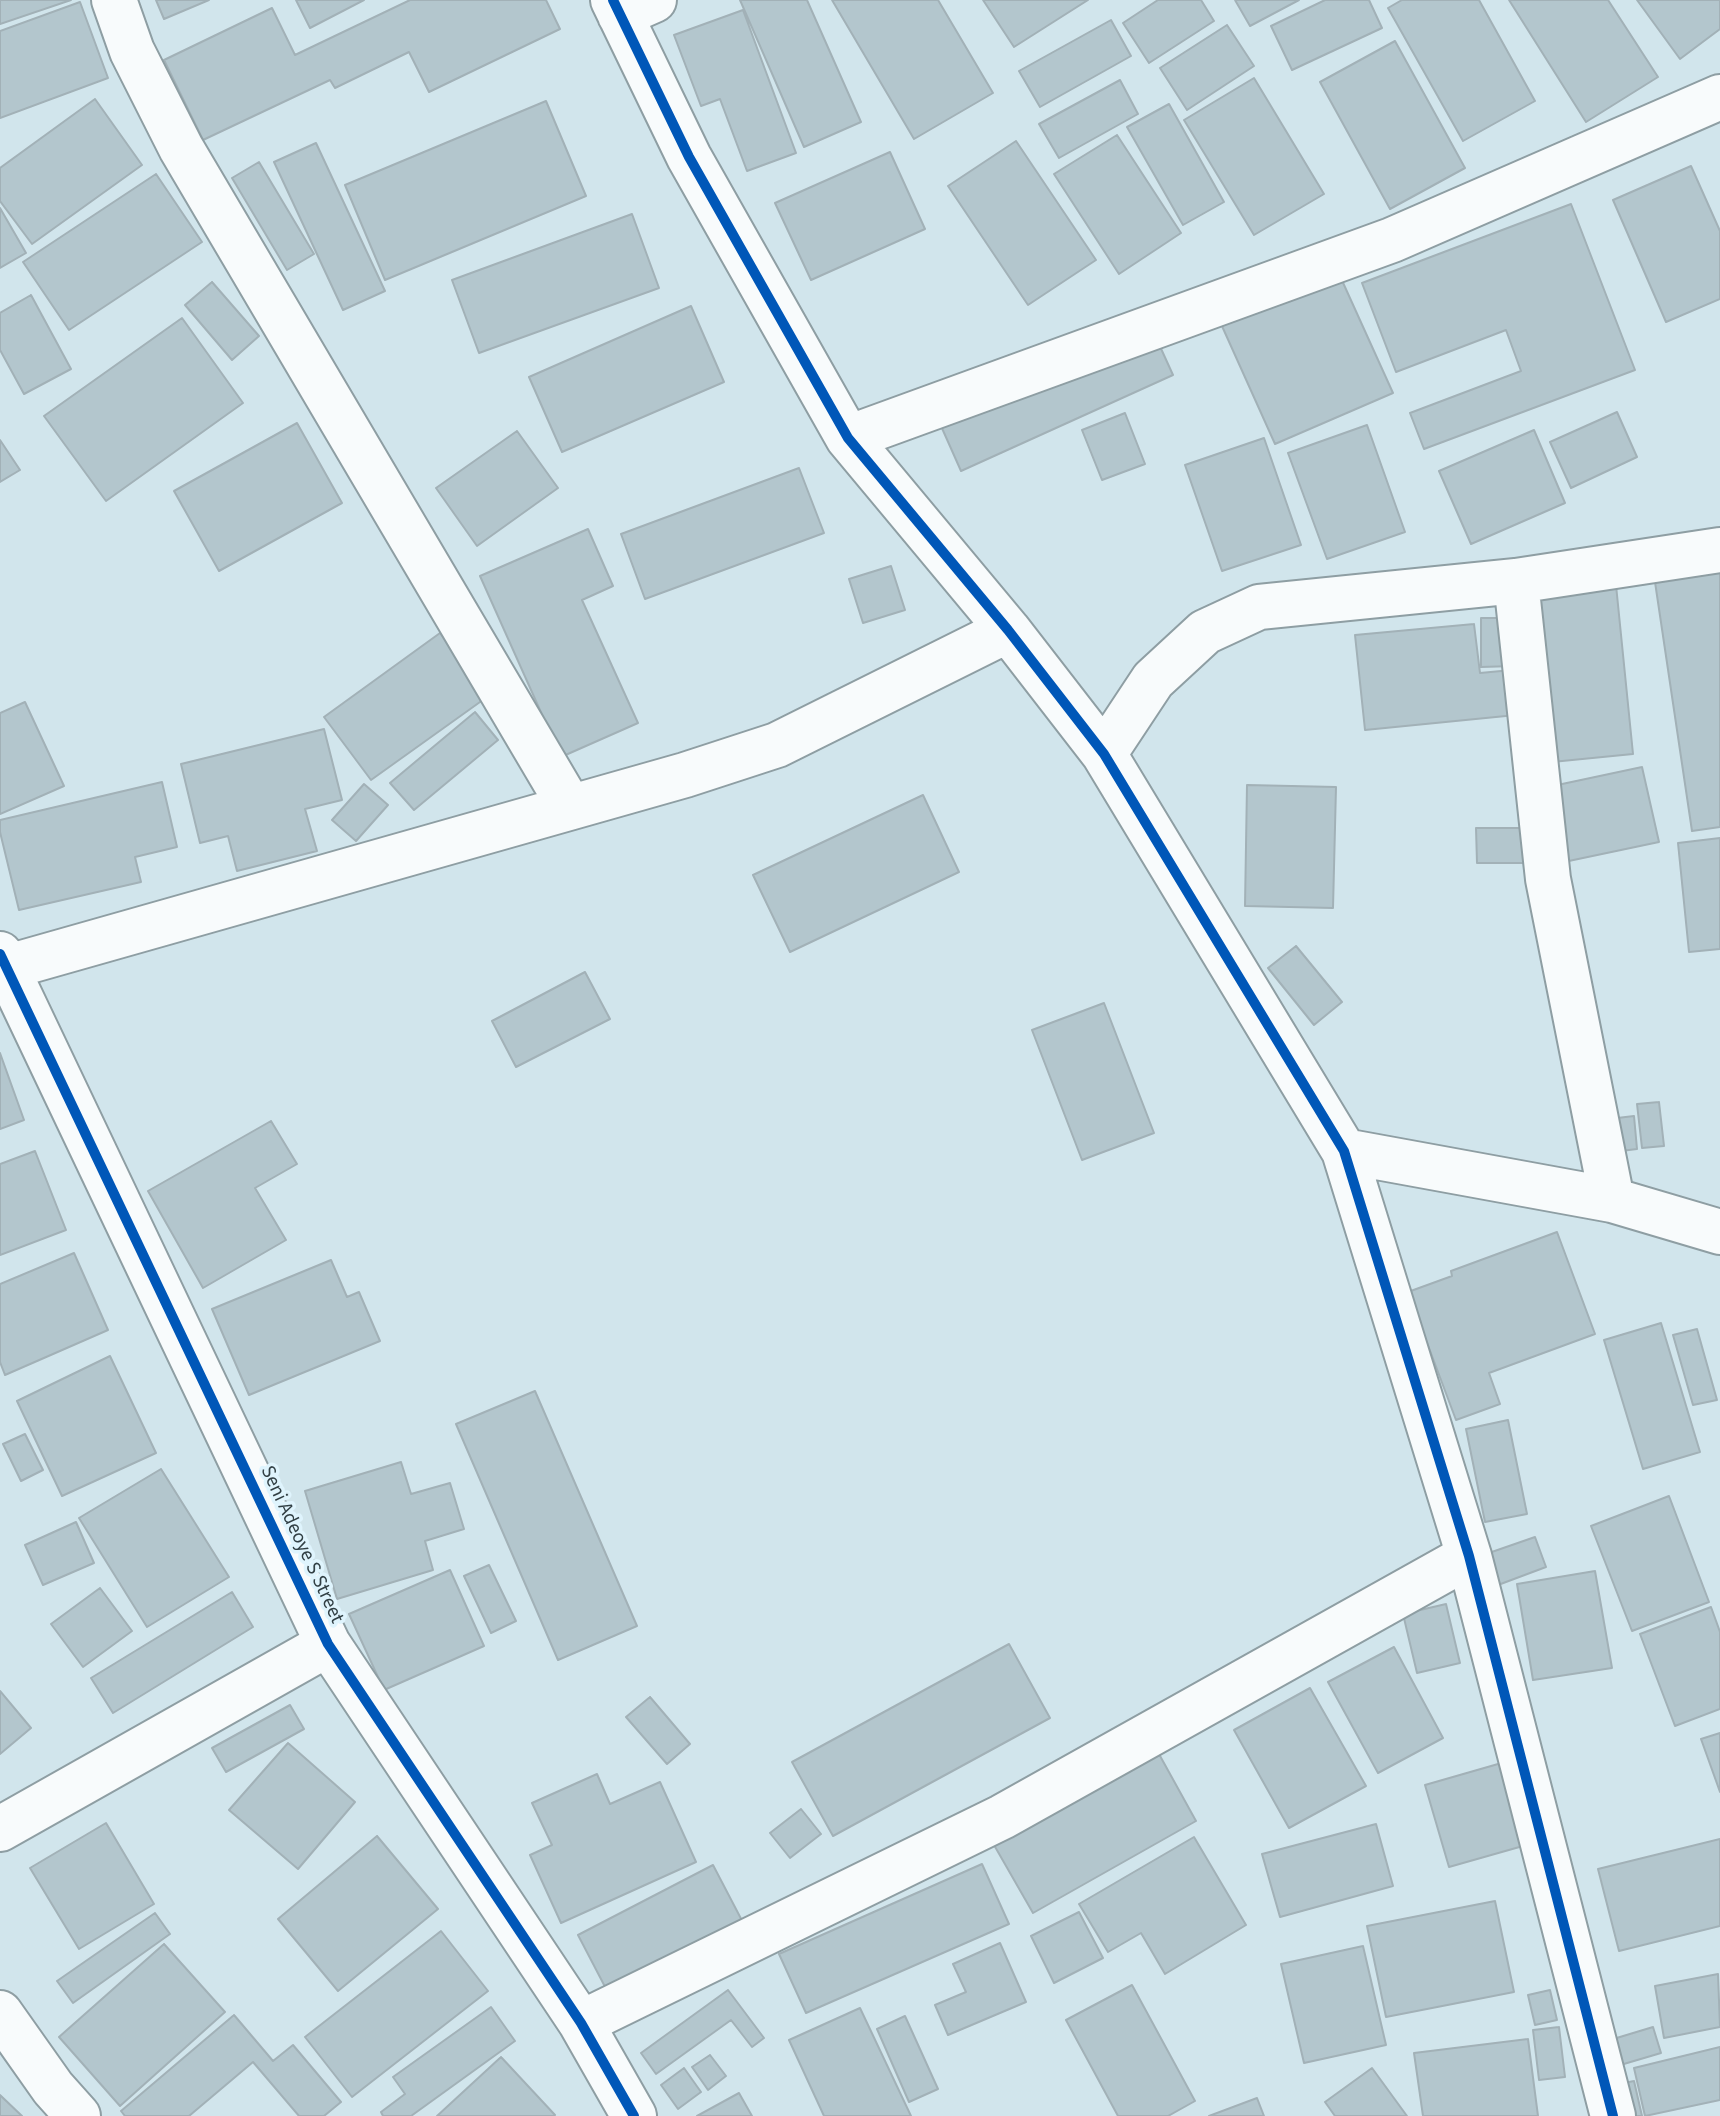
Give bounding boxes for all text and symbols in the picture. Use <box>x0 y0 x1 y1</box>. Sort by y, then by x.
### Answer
street label: Seni Adeoye S Street <box>254 1462 348 1628</box>

